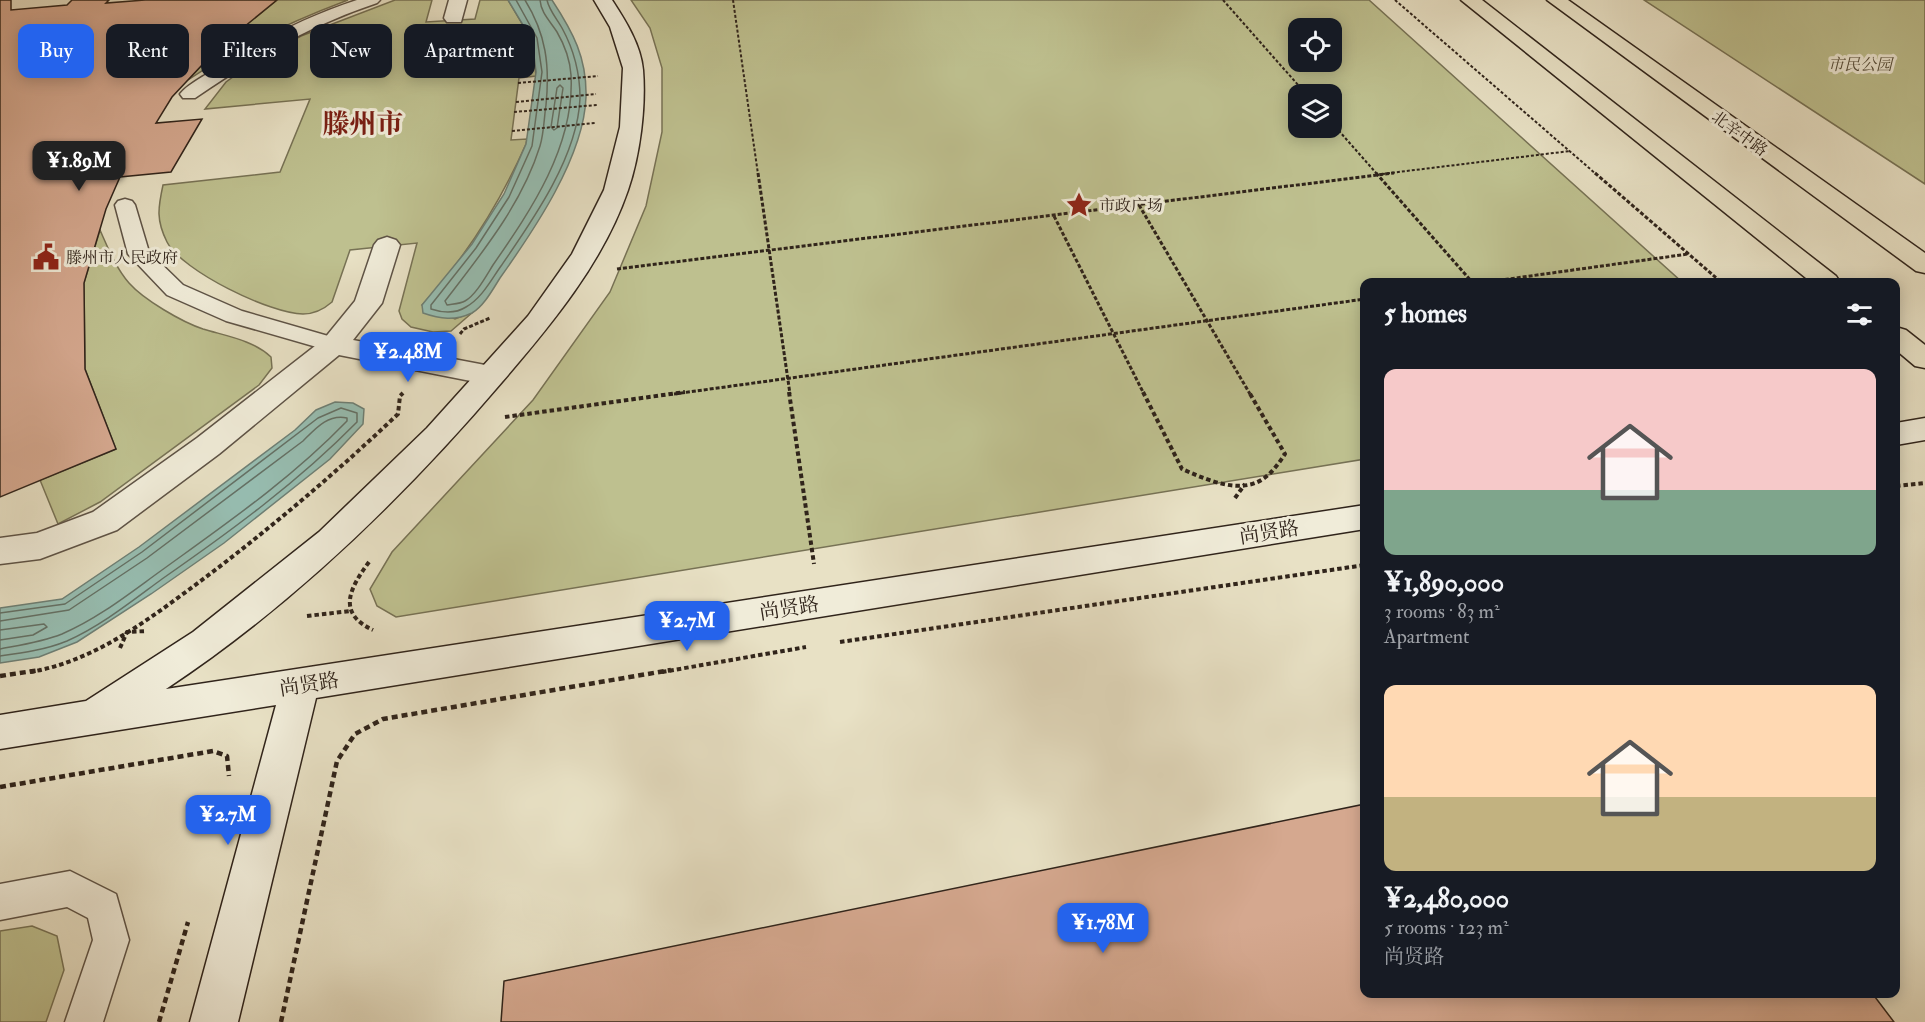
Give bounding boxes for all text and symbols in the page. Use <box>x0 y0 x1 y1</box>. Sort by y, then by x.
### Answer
map controls <box>1288 18 1342 138</box>
button: locate <box>1288 18 1342 72</box>
chip: Buy <box>18 24 94 78</box>
chip: Rent <box>106 24 189 78</box>
chip: Filters <box>201 24 298 78</box>
chip: New <box>310 24 392 78</box>
chip: Apartment <box>404 24 535 78</box>
park label: 市民公园 <box>1828 55 1895 75</box>
button: layers <box>1288 84 1342 138</box>
street label: 北辛中路 <box>1708 107 1771 161</box>
district label: 滕州市 <box>323 108 404 141</box>
pin: ¥1.89M <box>30 141 128 192</box>
text: ¥1.89M <box>46 148 112 173</box>
place icon: 市政广场 <box>1064 190 1094 220</box>
place label: 市政广场 <box>1099 196 1163 216</box>
public building icon: 滕州市人民政府 <box>31 242 61 272</box>
place label: 滕州市人民政府 <box>66 248 178 268</box>
text: 5 homes <box>1384 298 1467 330</box>
icon: filters <box>1843 298 1876 331</box>
pin: ¥2.48M <box>359 332 457 383</box>
text: ¥2.48M <box>374 339 442 364</box>
icon: home <box>1576 408 1684 516</box>
street label: 尚贤路 <box>1237 515 1301 550</box>
text: ¥1,890,000 <box>1384 567 1504 599</box>
street label: 尚贤路 <box>757 591 821 626</box>
text: 3 rooms · 83 m² <box>1384 599 1500 624</box>
pin: ¥2.7M <box>645 601 729 652</box>
text: ¥2.7M <box>659 608 715 633</box>
text: Apartment <box>1384 624 1469 649</box>
street label: 尚贤路 <box>277 667 341 702</box>
icon: home <box>1576 724 1684 832</box>
pin: ¥2.7M <box>186 795 270 846</box>
text: ¥2.7M <box>200 802 256 827</box>
text: ¥2,480,000 <box>1384 883 1509 915</box>
pin: ¥1.78M <box>1054 903 1152 954</box>
text: ¥1.78M <box>1071 910 1135 935</box>
text: 5 rooms · 123 m² <box>1384 915 1509 940</box>
text: 尚贤路 <box>1384 944 1444 969</box>

